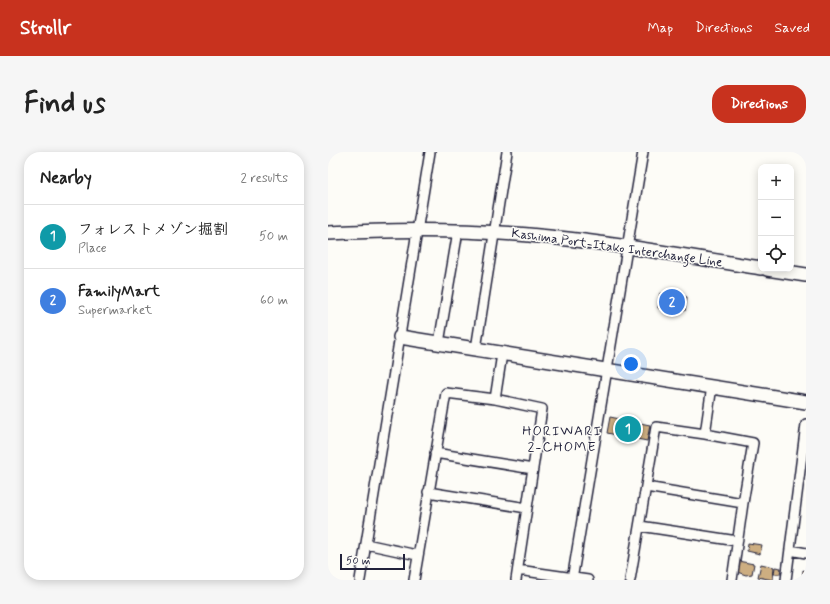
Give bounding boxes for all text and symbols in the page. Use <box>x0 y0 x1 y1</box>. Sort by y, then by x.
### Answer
text: Strollr <box>20 16 71 41</box>
text: Map <box>647 19 673 37</box>
text: Directions <box>695 19 753 37</box>
text: Saved <box>775 19 810 37</box>
button: Directions <box>712 85 806 123</box>
text: Find us <box>24 86 105 123</box>
map controls <box>758 164 794 272</box>
button: + <box>758 164 794 200</box>
text: Nearby <box>40 167 92 189</box>
text: 2 results <box>241 170 288 187</box>
button: − <box>758 200 794 236</box>
text: フォレストメゾン掘割 <box>78 220 228 240</box>
street label: Kashima Port-Itako Interchange Line <box>510 225 724 273</box>
text: 1 <box>50 228 56 245</box>
text: 50 m <box>259 228 288 245</box>
button: locate <box>758 236 794 272</box>
text: Place <box>78 240 107 257</box>
text: FamilyMart <box>78 282 160 302</box>
pin: 2 <box>659 287 685 317</box>
text: 2 <box>50 292 56 309</box>
text: 60 m <box>260 292 288 309</box>
text: Supermarket <box>78 302 152 319</box>
your location <box>621 354 641 374</box>
pin: 1 <box>615 414 641 444</box>
district label: HORIWARI 2-CHOME <box>522 422 602 456</box>
scale bar <box>340 552 405 571</box>
text: 50 m <box>346 554 371 568</box>

